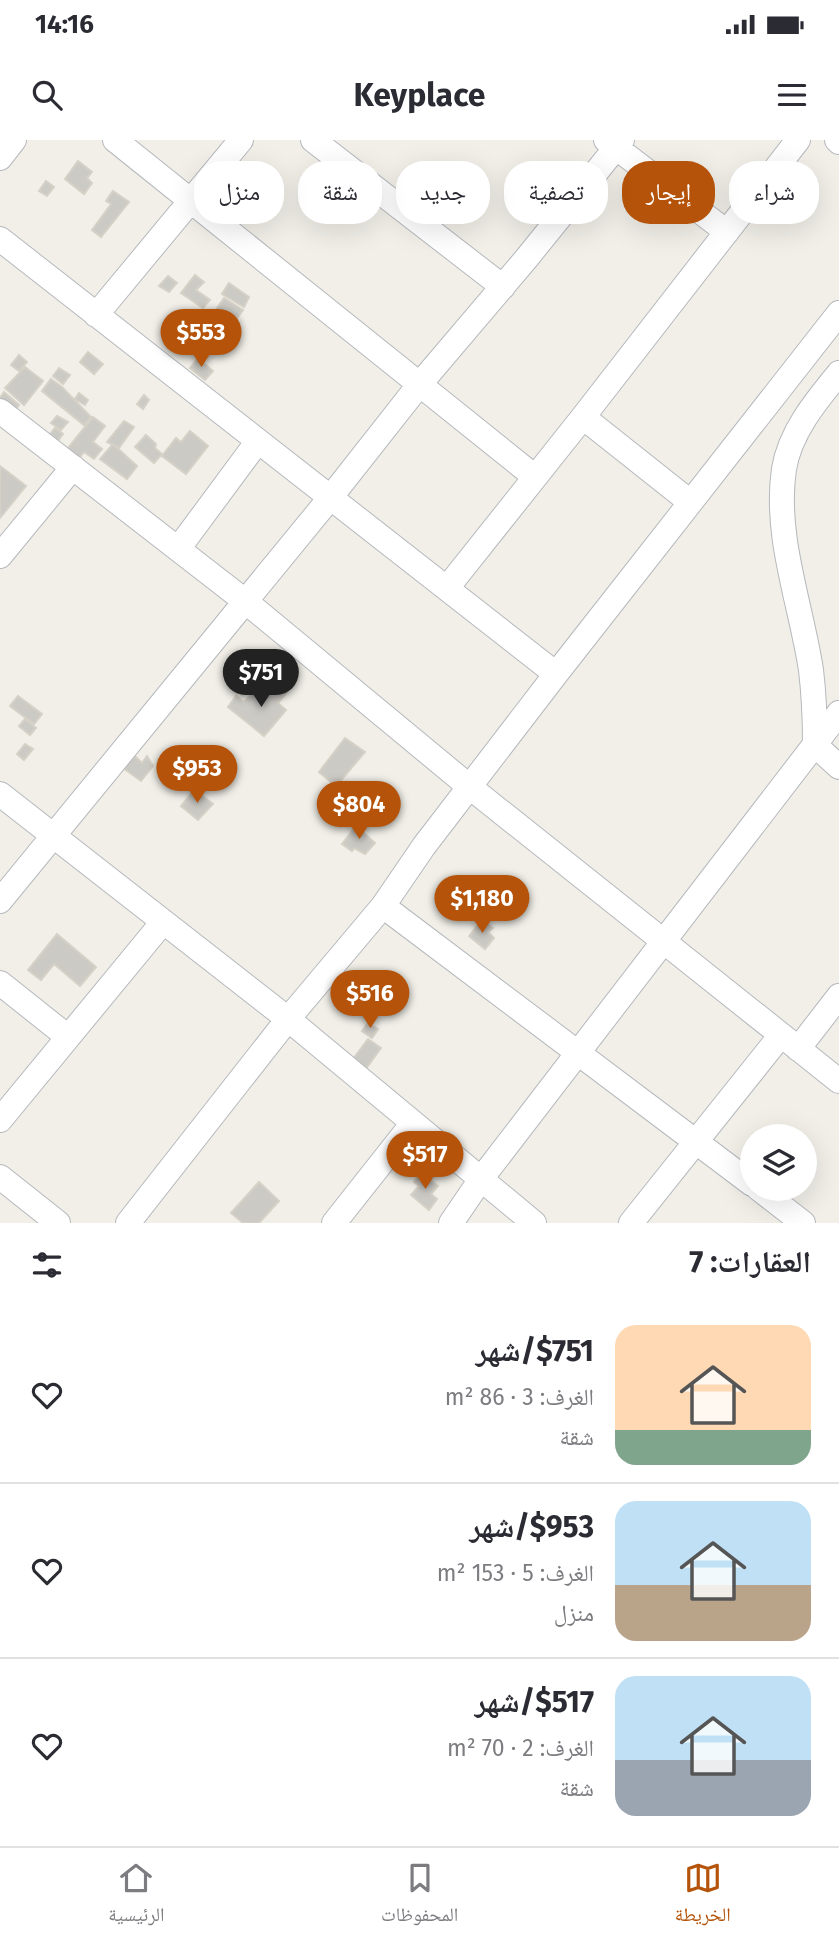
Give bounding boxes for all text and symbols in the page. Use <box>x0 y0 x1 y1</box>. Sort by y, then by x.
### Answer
text: 14:16 <box>35 9 94 40</box>
icon: search <box>28 76 66 114</box>
text: Keyplace <box>354 76 486 114</box>
icon: menu <box>773 76 811 114</box>
chip: منزل <box>194 161 284 224</box>
chip: شقة <box>298 161 382 224</box>
chip: جديد <box>396 161 490 224</box>
chip: تصفية <box>504 161 608 224</box>
chip: إيجار <box>622 161 715 224</box>
chip: شراء <box>729 161 819 224</box>
pin: $553 <box>160 310 242 369</box>
text: $553 <box>177 318 225 346</box>
pin: $751 <box>220 650 302 709</box>
text: $751 <box>239 658 283 686</box>
pin: $953 <box>156 746 238 805</box>
text: $953 <box>172 754 222 782</box>
pin: $804 <box>318 782 400 841</box>
text: $804 <box>333 790 385 818</box>
pin: $1,180 <box>425 876 539 935</box>
text: $1,180 <box>450 884 514 912</box>
pin: $516 <box>329 970 411 1030</box>
text: $516 <box>346 979 394 1007</box>
map controls <box>740 1124 817 1201</box>
button: layers <box>740 1124 817 1201</box>
pin: $517 <box>384 1132 466 1191</box>
text: $517 <box>402 1140 448 1168</box>
text: العقارات: 7 <box>689 1244 811 1280</box>
icon: filters <box>28 1246 66 1284</box>
text: $751/شهر <box>476 1333 594 1369</box>
icon: home <box>671 1353 755 1437</box>
icon: heart <box>28 1376 66 1414</box>
text: الغرف: 3 · 86 m² <box>445 1383 594 1411</box>
text: شقة <box>560 1423 594 1451</box>
text: $953/شهر <box>469 1509 594 1545</box>
icon: home <box>671 1529 755 1613</box>
icon: heart <box>28 1552 66 1590</box>
text: الغرف: 5 · 153 m² <box>437 1559 594 1587</box>
text: منزل <box>554 1599 594 1627</box>
text: $517/شهر <box>475 1684 594 1720</box>
icon: home <box>671 1704 755 1788</box>
icon: heart <box>28 1727 66 1765</box>
text: الغرف: 2 · 70 m² <box>447 1734 594 1762</box>
text: شقة <box>560 1774 594 1802</box>
tab: الرئيسية <box>108 1859 165 1933</box>
tab: المحفوظات <box>381 1859 458 1933</box>
tab: الخريطة <box>675 1859 731 1933</box>

